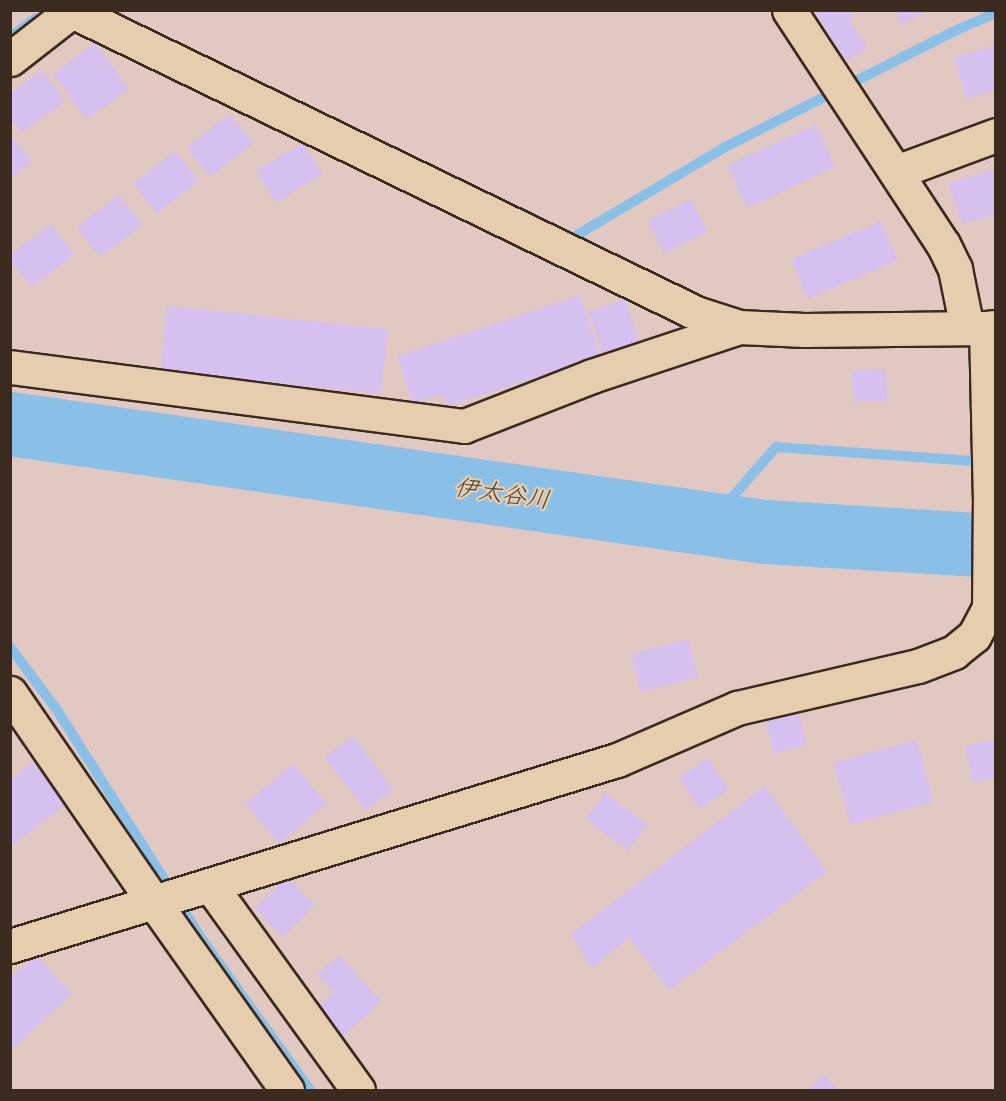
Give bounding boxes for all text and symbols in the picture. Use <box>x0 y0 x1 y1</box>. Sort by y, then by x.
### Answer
water label: 伊太谷川 <box>452 474 552 516</box>

